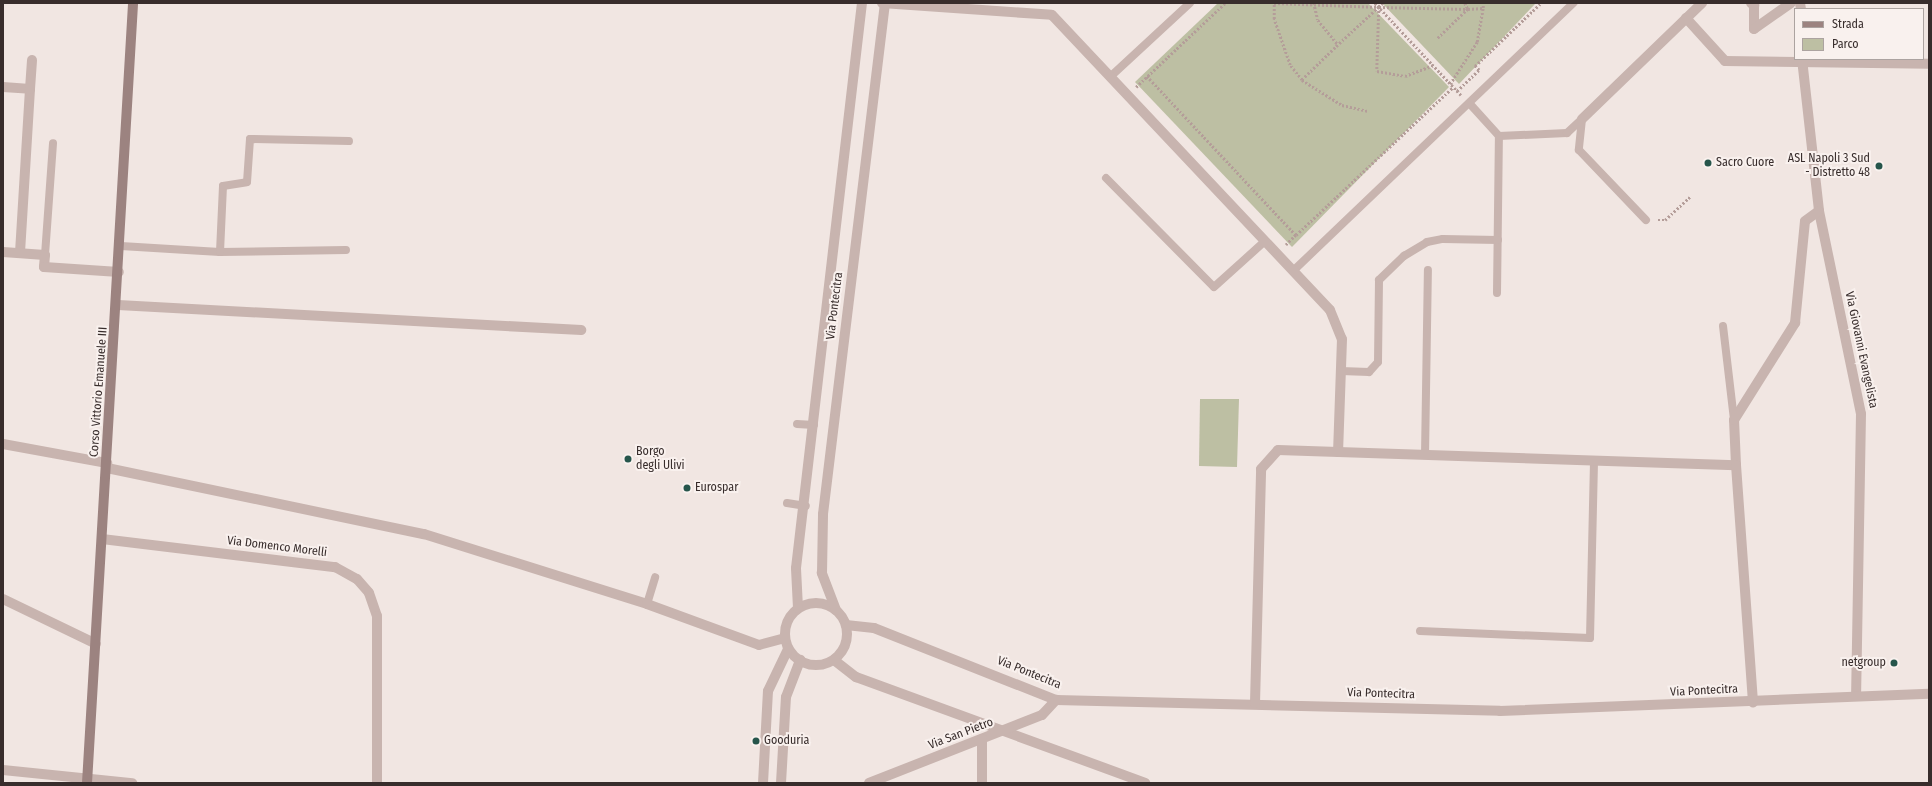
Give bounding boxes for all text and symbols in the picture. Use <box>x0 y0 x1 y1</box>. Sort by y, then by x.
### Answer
legend <box>1794 8 1924 60</box>
text: Strada <box>1832 17 1864 31</box>
text: Parco <box>1832 37 1859 51</box>
place label: ASL Napoli 3 Sud - Distretto 48 <box>1788 152 1870 180</box>
place label: Sacro Cuore <box>1716 156 1774 170</box>
marker: Sacro Cuore <box>1703 158 1713 168</box>
marker: ASL Napoli 3 Sud - Distretto 48 <box>1873 160 1885 172</box>
street label: Via Pontecitra <box>824 271 846 341</box>
street label: Via Giovanni Evangelista <box>1842 290 1880 410</box>
street label: Corso Vittorio Emanuele III <box>87 326 111 458</box>
place label: Borgo degli Ulivi <box>636 445 685 473</box>
marker: Borgo degli Ulivi <box>623 454 633 464</box>
place label: Eurospar <box>695 481 738 495</box>
marker: Eurospar <box>682 483 692 493</box>
street label: Via Domenco Morelli <box>226 534 328 560</box>
street label: Via Pontecitra <box>995 654 1063 692</box>
place label: netgroup <box>1842 656 1886 670</box>
marker: netgroup <box>1889 658 1899 668</box>
street label: Via Pontecitra <box>1670 682 1738 700</box>
street label: Via Pontecitra <box>1347 686 1415 702</box>
street label: Via San Pietro <box>927 715 995 753</box>
place label: Gooduria <box>764 734 809 748</box>
marker: Gooduria <box>751 736 761 746</box>

